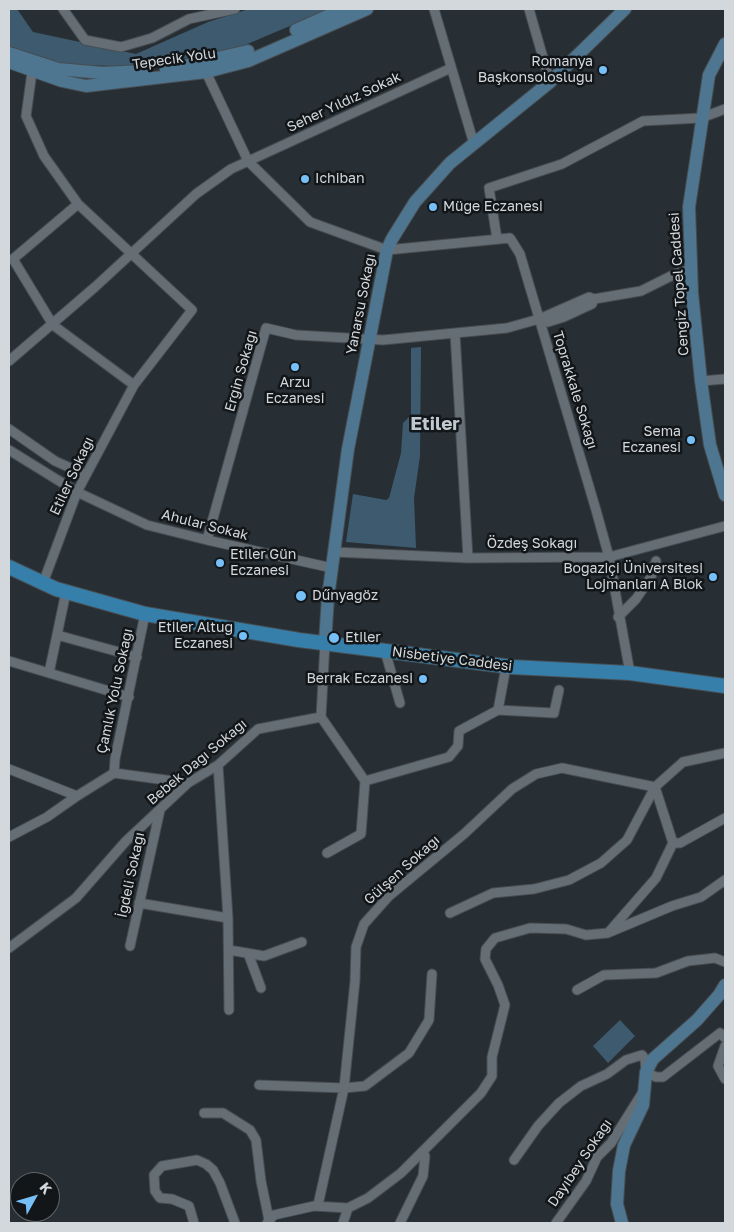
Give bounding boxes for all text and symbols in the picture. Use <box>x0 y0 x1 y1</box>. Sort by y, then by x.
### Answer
street label: Tepecik Yolu <box>131 45 217 73</box>
place label: Romanya Başkonsolosluğu <box>478 54 593 86</box>
marker: Romanya Başkonsolosluğu <box>597 64 609 76</box>
street label: Seher Yıldız Sokak <box>284 68 404 136</box>
place label: Ichiban <box>315 171 365 187</box>
marker: Ichiban <box>299 173 311 185</box>
place label: Müge Eczanesi <box>443 199 543 215</box>
marker: Müge Eczanesi <box>427 201 439 213</box>
street label: Cengiz Topel Caddesi <box>666 212 692 356</box>
street label: Yanarsu Sokağı <box>343 252 379 356</box>
street label: Ergin Sokağı <box>221 328 261 414</box>
street label: Toprakkale Sokağı <box>549 329 601 451</box>
marker: Arzu Eczanesi <box>289 361 301 373</box>
place label: Arzu Eczanesi <box>266 375 324 408</box>
district label: Etiler <box>410 413 460 435</box>
place label: Sema Eczanesi <box>622 424 681 457</box>
street label: Etiler Sokağı <box>46 434 98 518</box>
marker: Sema Eczanesi <box>685 434 697 446</box>
street label: Ahular Sokak <box>160 506 250 544</box>
street label: Özdeş Sokağı <box>487 536 577 552</box>
place label: Etiler Gün Eczanesi <box>230 547 296 580</box>
marker: Etiler Gün Eczanesi <box>214 557 226 569</box>
place label: Boğaziçi Üniversitesi Lojmanları A Blok <box>563 561 703 594</box>
marker: Boğaziçi Üniversitesi Lojmanları A Blok <box>707 571 719 583</box>
place label: Dűnyagöz <box>312 588 378 604</box>
marker: Dűnyagöz <box>294 589 308 603</box>
place label: Etiler Altuğ Eczanesi <box>158 620 233 652</box>
street label: Çamlık Yolu Sokağı <box>94 627 136 755</box>
marker: Etiler Altuğ Eczanesi <box>237 630 249 642</box>
place label: Etiler <box>345 630 381 646</box>
marker: Etiler <box>327 631 341 645</box>
street label: Nisbetiye Caddesi <box>391 643 513 675</box>
place label: Berrak Eczanesi <box>306 671 413 687</box>
marker: Berrak Eczanesi <box>417 673 429 685</box>
street label: Bebek Dağı Sokağı <box>144 716 250 808</box>
street label: İğdeli Sokağı <box>114 831 148 919</box>
street label: Gülşen Sokağı <box>361 832 443 908</box>
street label: Dayıbey Sokağı <box>544 1116 616 1210</box>
north arrow <box>10 1172 60 1222</box>
text: K <box>36 1179 56 1197</box>

